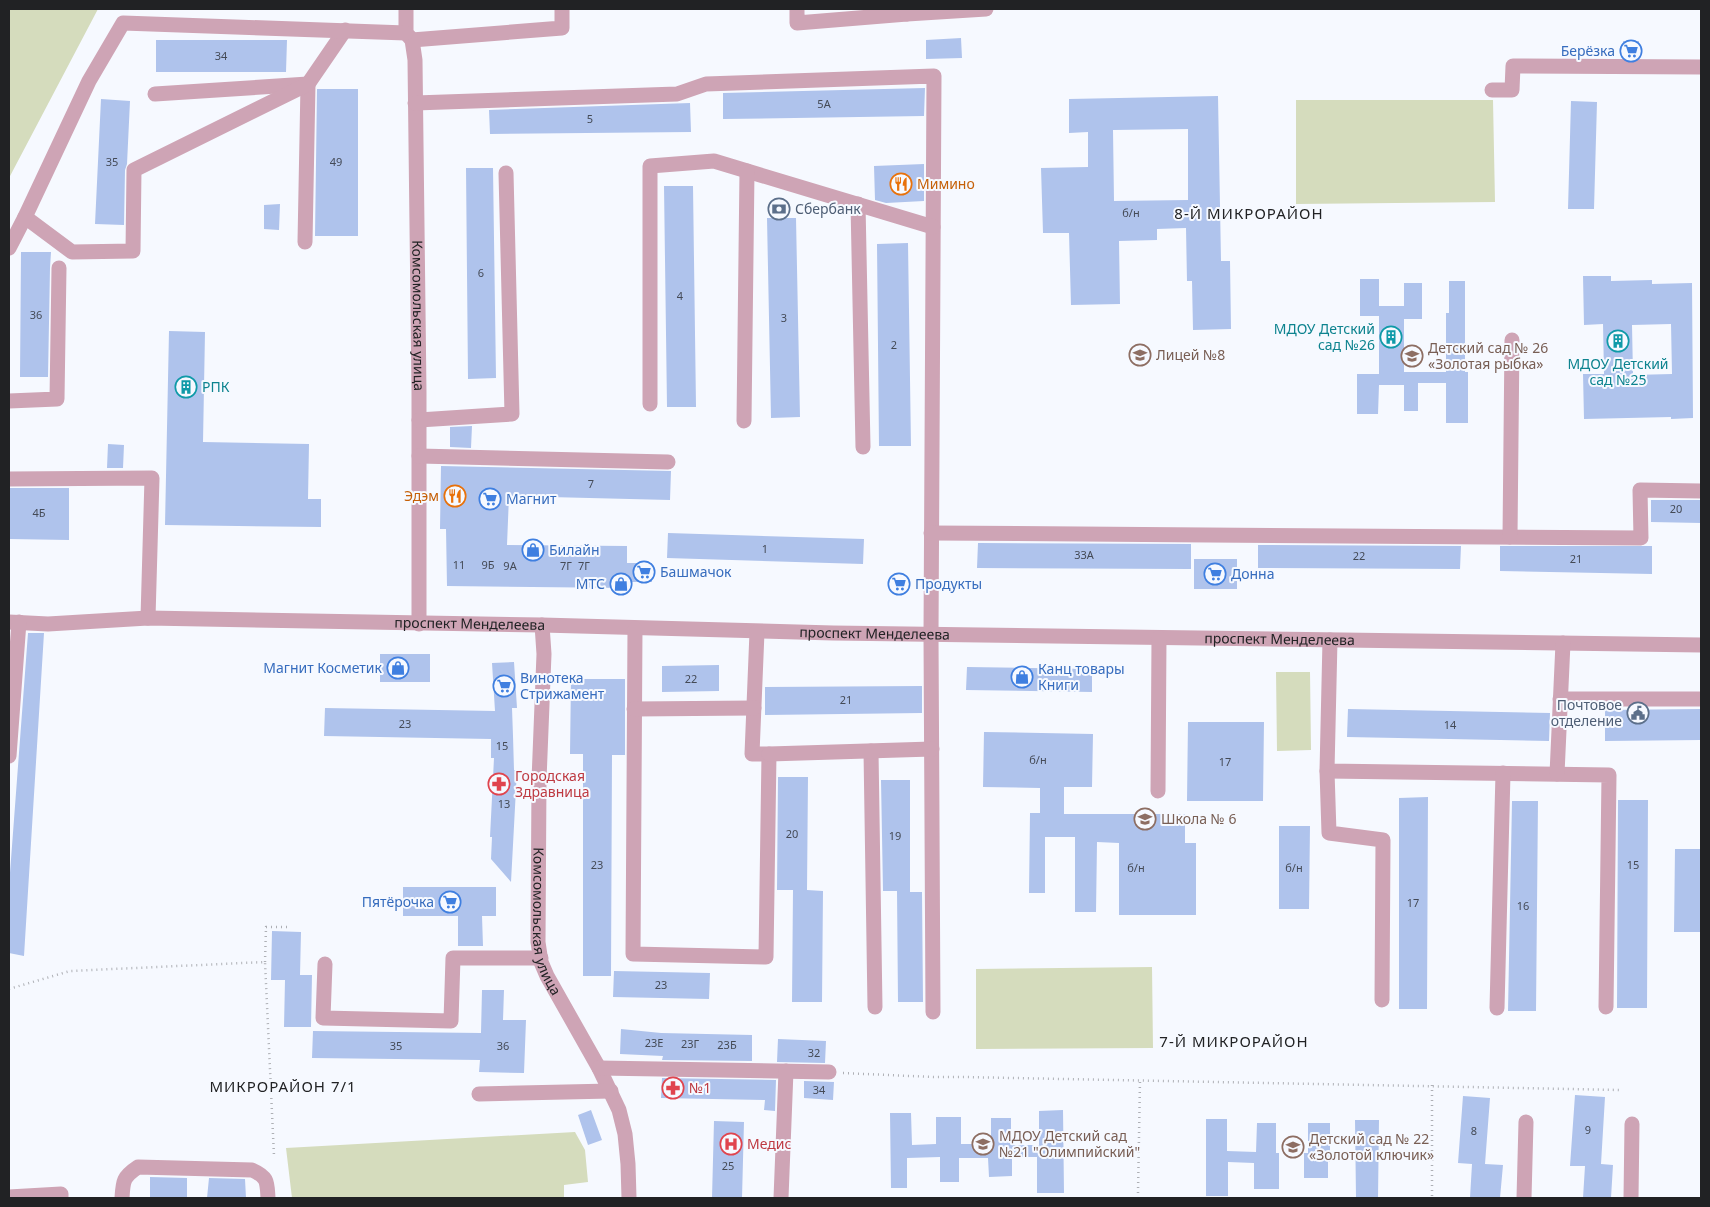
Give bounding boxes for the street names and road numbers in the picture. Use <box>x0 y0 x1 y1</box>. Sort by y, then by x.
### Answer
street label: Комсомольская улица <box>408 240 429 391</box>
street label: проспект Менделеева <box>394 612 545 634</box>
street label: проспект Менделеева <box>799 622 950 644</box>
street label: проспект Менделеева <box>1204 628 1355 649</box>
street label: Комсомольская улица <box>529 847 566 999</box>

